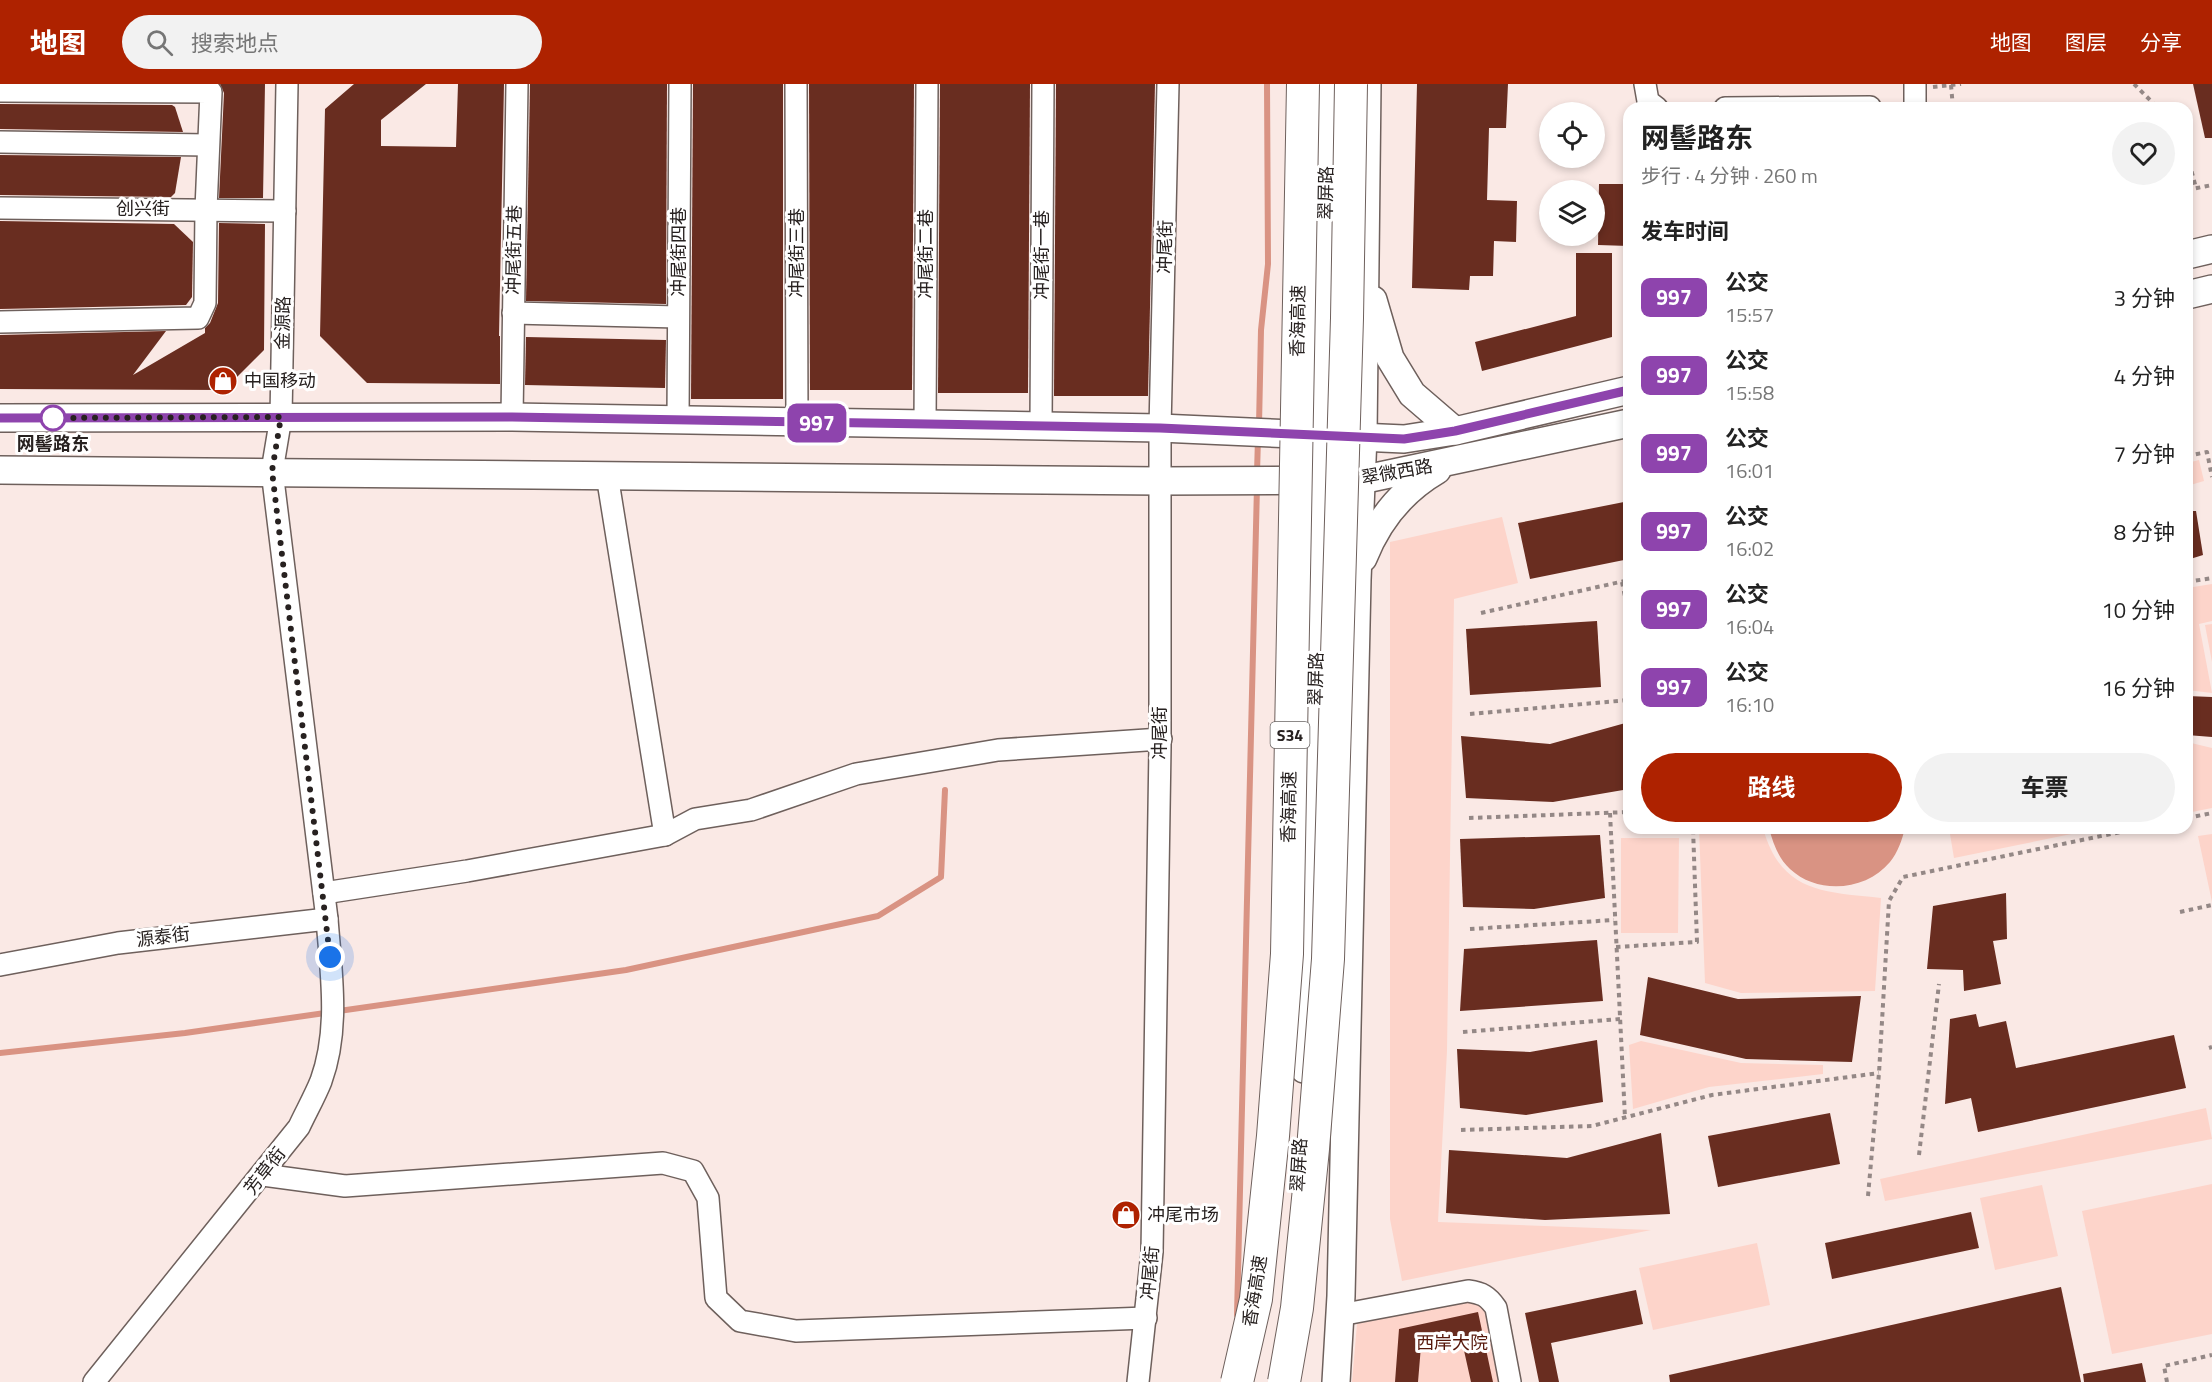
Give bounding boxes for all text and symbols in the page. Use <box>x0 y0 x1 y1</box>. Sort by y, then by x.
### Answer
search box <box>122 15 542 69</box>
text: 地图 <box>30 21 86 64</box>
icon: search <box>143 26 176 59</box>
text: 搜索地点 <box>191 26 279 60</box>
text: 地图 <box>1990 26 2032 58</box>
text: 图层 <box>2065 26 2107 58</box>
text: 分享 <box>2140 26 2182 58</box>
map controls <box>1539 102 1605 246</box>
button: locate <box>1539 102 1605 168</box>
text: 网髻路东 <box>1641 116 1753 159</box>
button: heart <box>2112 122 2175 185</box>
text: 步行 · 4 分钟 · 260 m <box>1641 160 1818 191</box>
street label: 翠屏路 <box>1312 166 1339 220</box>
button: layers <box>1539 180 1605 246</box>
street label: 创兴街 <box>116 195 170 222</box>
street label: 冲尾街五巷 <box>499 205 528 295</box>
street label: 冲尾街四巷 <box>665 207 692 297</box>
street label: 冲尾街三巷 <box>783 208 810 298</box>
street label: 冲尾街二巷 <box>912 209 939 299</box>
street label: 冲尾街一巷 <box>1028 210 1055 300</box>
text: 发车时间 <box>1641 214 1729 248</box>
street label: 冲尾街 <box>1151 220 1178 274</box>
text: 公交 <box>1725 265 1769 299</box>
text: 997 <box>1656 281 1692 313</box>
text: 3 分钟 <box>2114 281 2175 315</box>
street label: 香海高速 <box>1283 285 1312 357</box>
street label: 金源路 <box>269 296 296 350</box>
text: 15:57 <box>1725 299 1774 330</box>
text: 公交 <box>1725 343 1769 377</box>
text: 997 <box>1656 359 1692 391</box>
text: 4 分钟 <box>2114 359 2175 393</box>
shop icon: 中国移动 <box>207 365 239 397</box>
place label: 中国移动 <box>244 367 316 394</box>
text: 15:58 <box>1725 377 1774 408</box>
line badge: 997 <box>782 404 852 442</box>
marker: 网髻路东 <box>40 405 66 431</box>
text: 997 <box>799 407 835 439</box>
text: 公交 <box>1725 421 1769 455</box>
place label: 网髻路东 <box>17 430 89 457</box>
text: 997 <box>1656 437 1692 469</box>
text: 7 分钟 <box>2114 437 2175 471</box>
street label: 翠微西路 <box>1359 452 1435 491</box>
text: 16:01 <box>1725 455 1774 486</box>
text: 公交 <box>1725 499 1769 533</box>
text: 997 <box>1656 515 1692 547</box>
text: 8 分钟 <box>2114 515 2175 549</box>
text: 16:02 <box>1725 533 1774 564</box>
text: 公交 <box>1725 577 1769 611</box>
text: 997 <box>1656 593 1692 625</box>
text: 10 分钟 <box>2102 593 2175 627</box>
text: 16:04 <box>1725 611 1774 642</box>
street label: 翠屏路 <box>1302 652 1329 706</box>
text: 公交 <box>1725 655 1769 689</box>
text: 997 <box>1656 671 1692 703</box>
text: 16 分钟 <box>2102 671 2175 705</box>
text: 16:10 <box>1725 689 1774 720</box>
street label: 冲尾街 <box>1146 706 1173 760</box>
road number: S34 <box>1270 722 1310 748</box>
button: 路线 <box>1641 753 1902 822</box>
button: 车票 <box>1914 753 2175 822</box>
street label: 香海高速 <box>1274 771 1303 843</box>
street label: 源泰街 <box>134 920 191 953</box>
your location <box>315 942 345 972</box>
street label: 翠屏路 <box>1284 1137 1313 1193</box>
street label: 芳草街 <box>237 1141 292 1200</box>
shop icon: 冲尾市场 <box>1110 1199 1142 1231</box>
place label: 冲尾市场 <box>1147 1201 1219 1228</box>
street label: 冲尾街 <box>1134 1245 1165 1301</box>
street label: 香海高速 <box>1236 1253 1273 1329</box>
park label: 西岸大院 <box>1416 1329 1488 1356</box>

